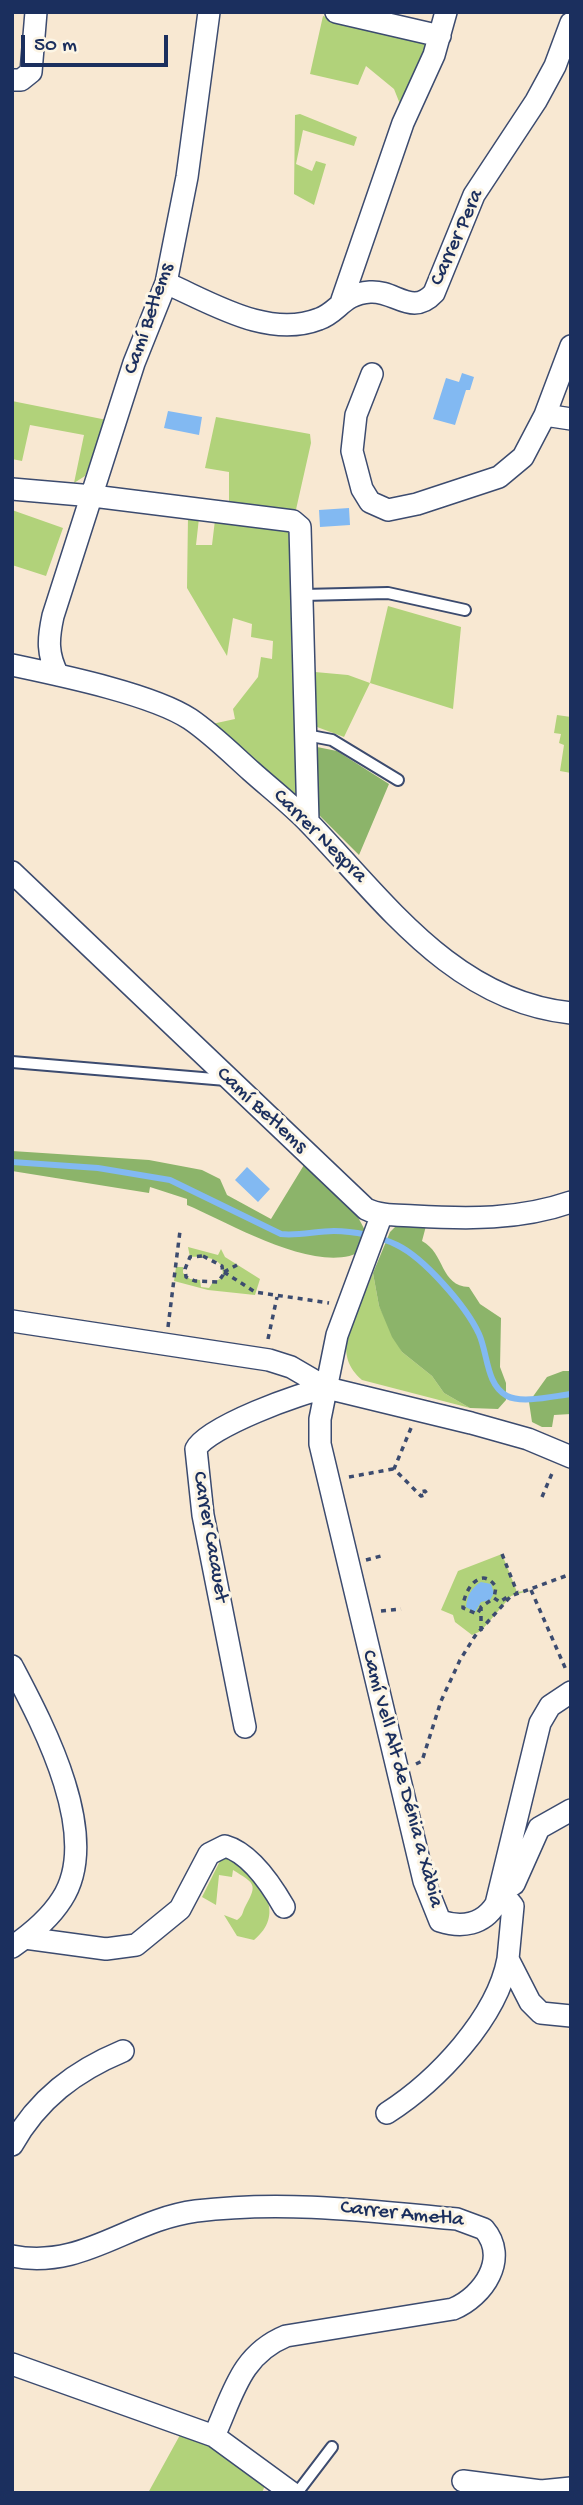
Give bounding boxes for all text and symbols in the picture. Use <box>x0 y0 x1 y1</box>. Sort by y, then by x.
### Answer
scale bar <box>24 21 172 65</box>
text: 50 m <box>34 34 77 59</box>
street label: Carrer Pera <box>426 186 490 290</box>
street label: Camí Betlems <box>119 260 181 378</box>
street label: Carrer Nespra <box>267 785 371 889</box>
street label: Camí Betlems <box>210 1062 312 1160</box>
street label: Carrer Cacauet <box>185 1470 233 1604</box>
street label: Camí Vell Alt de Dénia a Xàbia <box>354 1648 448 1910</box>
street label: Carrer Ametla <box>339 2196 465 2234</box>

